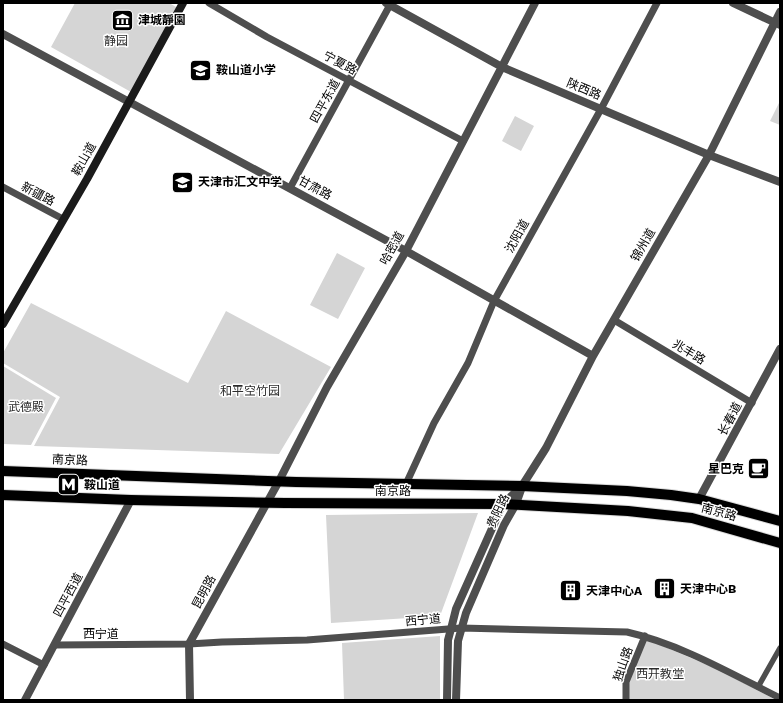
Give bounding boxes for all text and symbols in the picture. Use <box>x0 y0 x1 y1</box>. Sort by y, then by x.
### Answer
museum icon: 津城靜園 <box>109 7 135 33</box>
place label: 津城靜園 <box>138 13 186 27</box>
park label: 静园 <box>104 34 128 48</box>
street label: 宁夏路 <box>321 48 359 78</box>
school or university icon: 鞍山道小学 <box>188 57 214 83</box>
place label: 鞍山道小学 <box>216 63 276 77</box>
street label: 陕西路 <box>565 76 603 102</box>
street label: 四平东道 <box>307 77 343 125</box>
street label: 鞍山道 <box>69 140 99 178</box>
school or university icon: 天津市汇文中学 <box>169 169 195 195</box>
street label: 甘肃路 <box>296 173 334 203</box>
place label: 天津市汇文中学 <box>198 175 282 189</box>
street label: 新疆路 <box>19 179 57 209</box>
street label: 沈阳道 <box>502 217 532 255</box>
street label: 锦州道 <box>628 226 658 264</box>
street label: 哈密道 <box>377 229 407 267</box>
street label: 兆丰路 <box>670 337 708 367</box>
park label: 和平空竹园 <box>220 384 280 398</box>
park label: 武德殿 <box>8 400 44 414</box>
street label: 长春道 <box>715 400 745 438</box>
street label: 南京路 <box>52 452 88 468</box>
cafe icon: 星巴克 <box>746 456 772 482</box>
place label: 星巴克 <box>708 462 744 476</box>
metro station icon: 鞍山道 <box>55 472 81 498</box>
place label: 鞍山道 <box>84 478 120 492</box>
street label: 南京路 <box>375 484 411 498</box>
street label: 贵阳路 <box>484 492 512 530</box>
street label: 南京路 <box>700 501 738 523</box>
street label: 四平西道 <box>51 571 85 619</box>
street label: 昆明路 <box>189 573 219 611</box>
building icon: 天津中心B <box>651 576 677 602</box>
building icon: 天津中心A <box>558 578 584 604</box>
place label: 天津中心B <box>680 582 736 596</box>
place label: 天津中心A <box>586 584 643 598</box>
street label: 西宁道 <box>404 611 442 629</box>
street label: 西宁道 <box>83 627 119 641</box>
street label: 独山路 <box>611 645 635 683</box>
park label: 西开教堂 <box>636 667 684 681</box>

